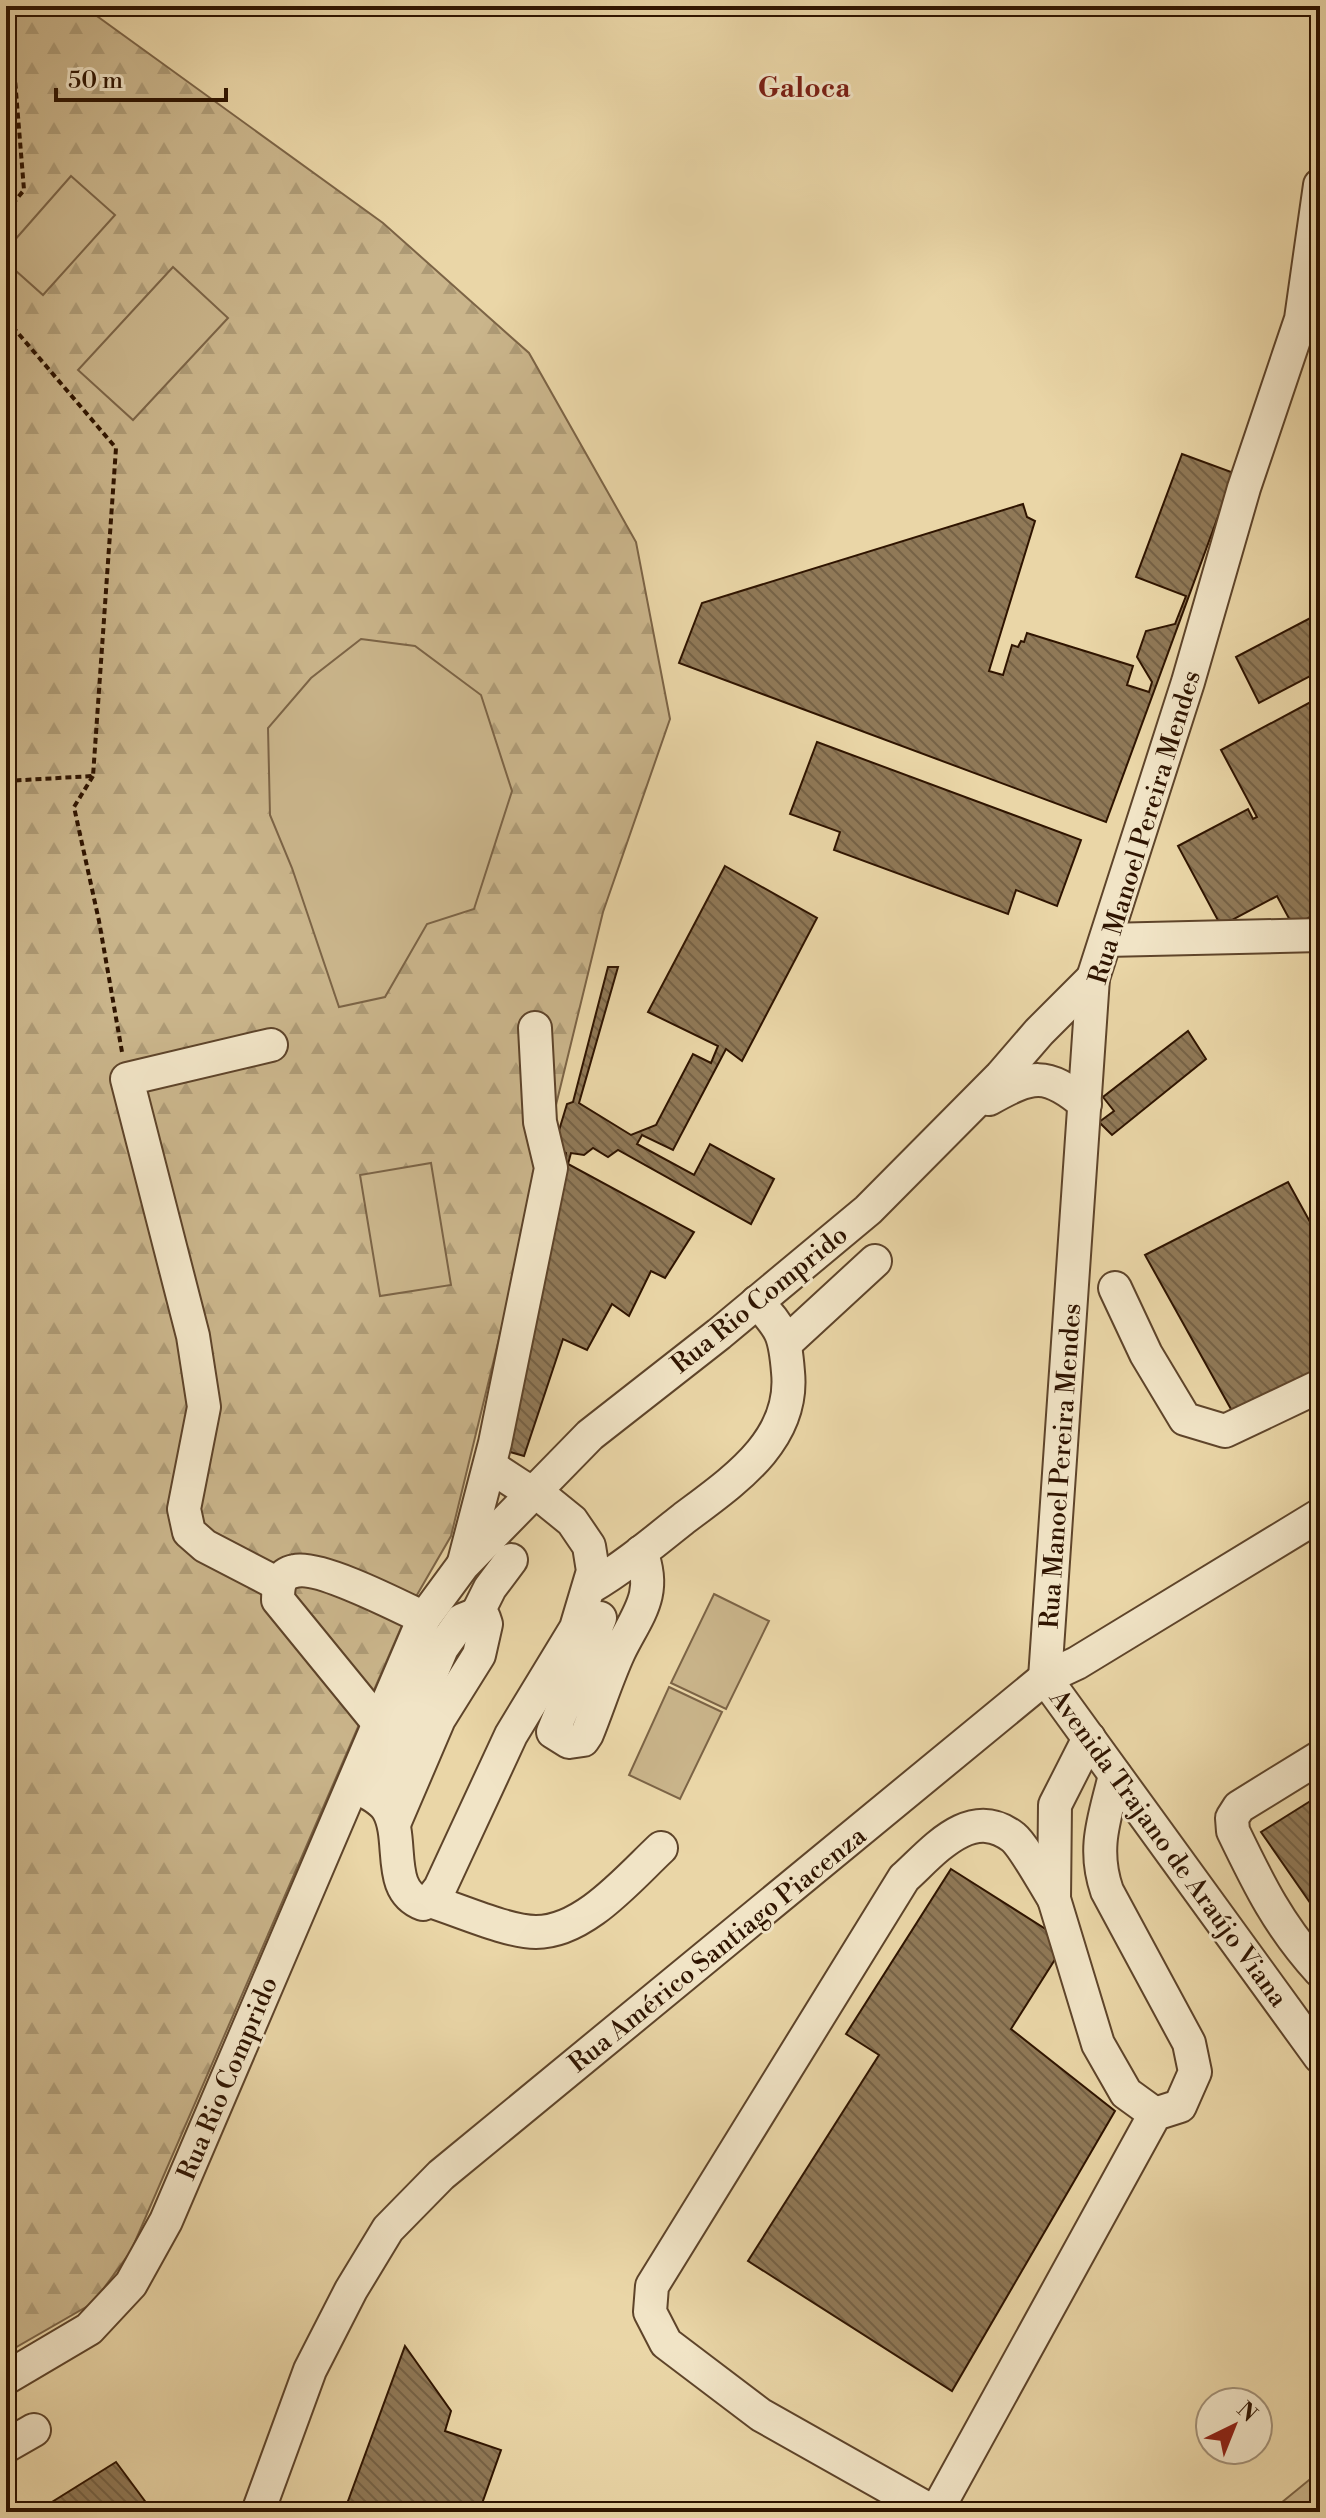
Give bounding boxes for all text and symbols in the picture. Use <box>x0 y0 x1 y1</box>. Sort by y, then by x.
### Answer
scale bar <box>56 52 226 102</box>
text: 50 m <box>68 66 123 96</box>
district label: Galoca <box>758 71 851 106</box>
street label: Rua Manoel Pereira Mendes <box>1082 667 1208 988</box>
street label: Rua Rio Comprido <box>665 1219 854 1381</box>
street label: Rua Manoel Pereira Mendes <box>1034 1302 1088 1630</box>
street label: Avenida Trajano de Araújo Viana <box>1042 1683 1295 2014</box>
street label: Rua Américo Santiago Piacenza <box>562 1819 873 2080</box>
street label: Rua Rio Comprido <box>171 1972 285 2185</box>
north arrow <box>1194 2386 1274 2466</box>
text: N <box>1231 2397 1263 2429</box>

